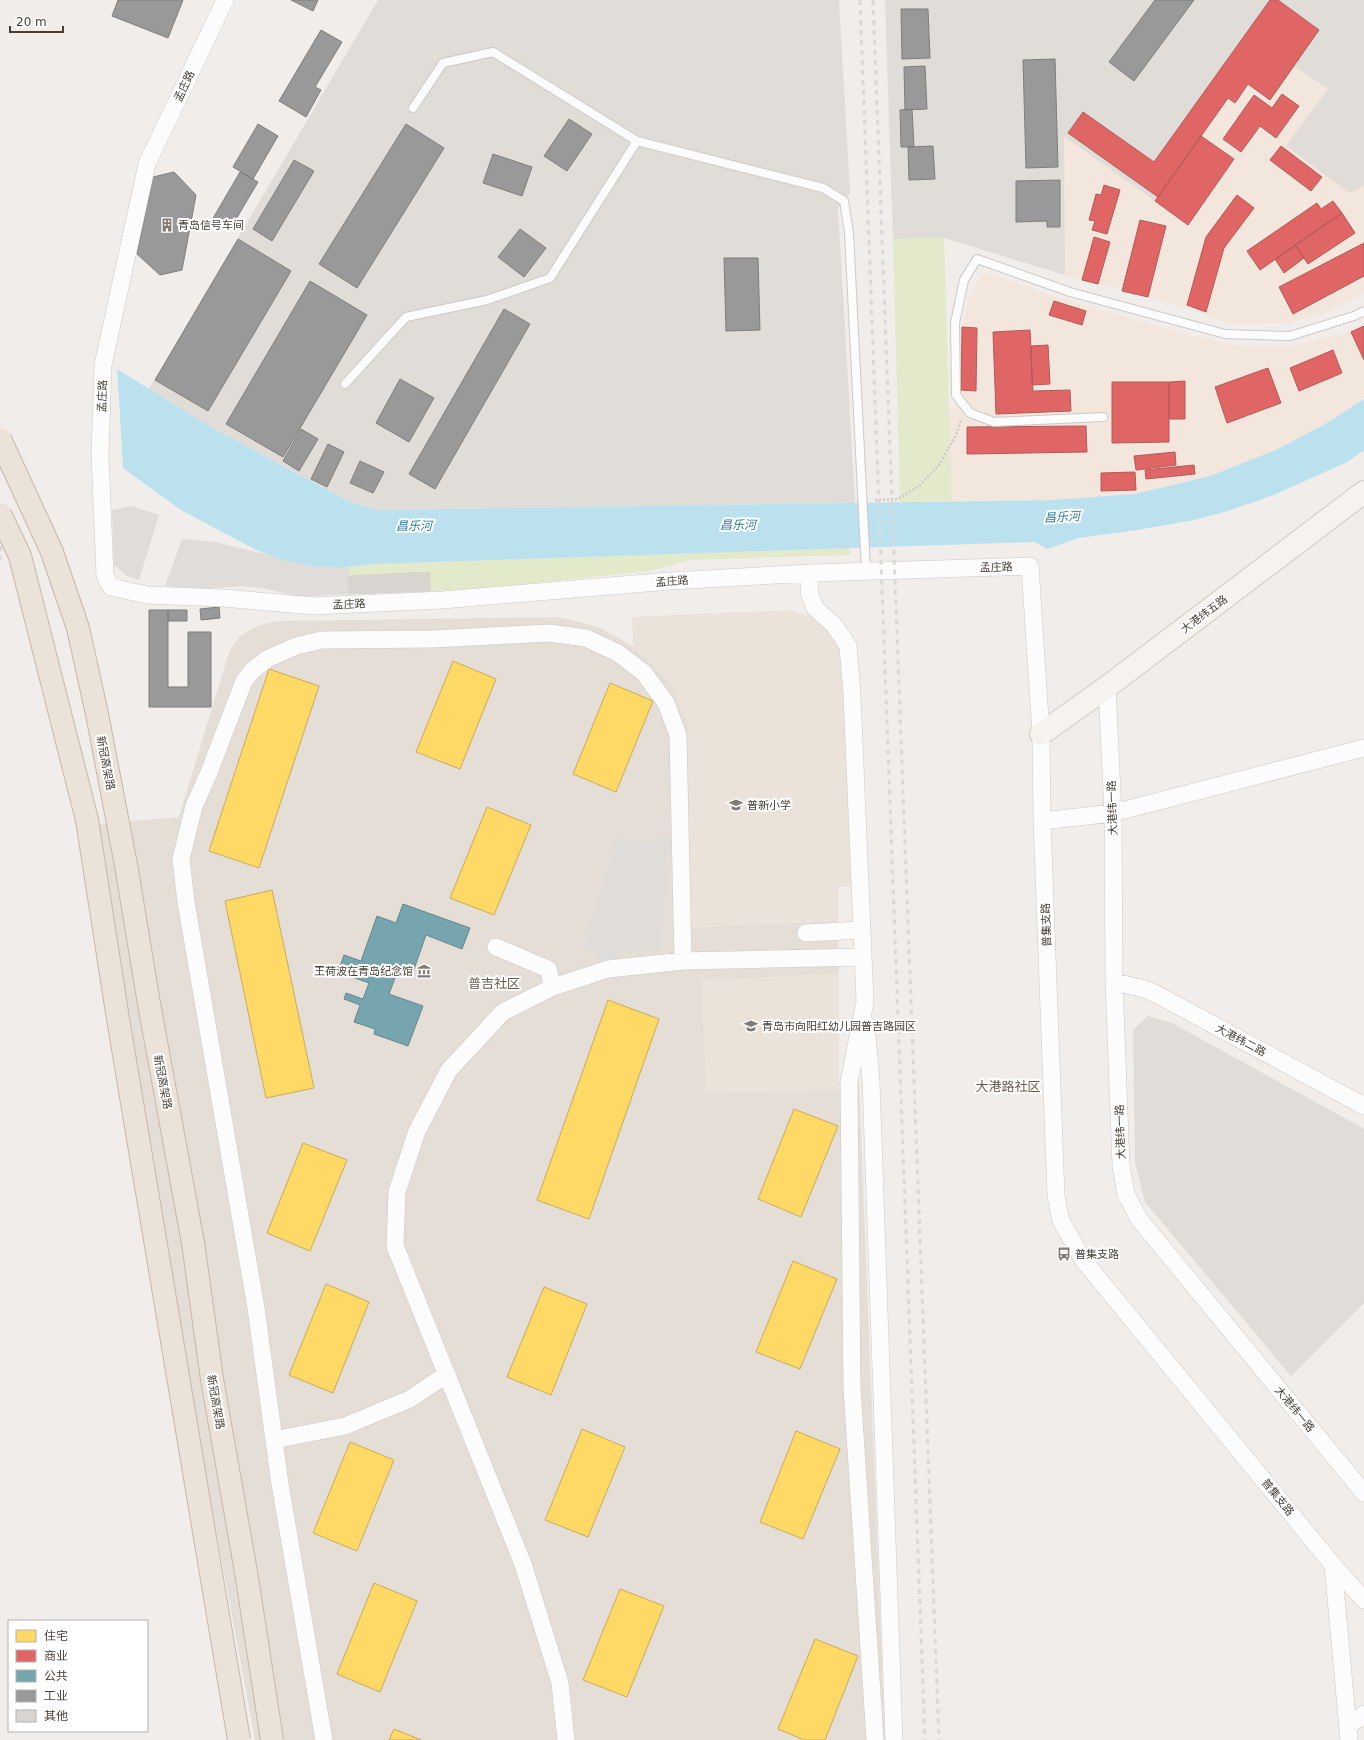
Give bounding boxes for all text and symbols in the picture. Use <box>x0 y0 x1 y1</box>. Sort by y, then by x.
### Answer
scale bar <box>10 8 63 34</box>
text: 20 m <box>16 15 47 29</box>
street label: 孟庄路 <box>172 69 197 104</box>
building icon: 青岛信号车间 <box>159 217 175 233</box>
place label: 青岛信号车间 <box>178 219 244 232</box>
street label: 孟庄路 <box>95 379 110 413</box>
water label: 昌乐河 <box>1044 509 1082 525</box>
water label: 昌乐河 <box>720 518 758 532</box>
water label: 昌乐河 <box>396 519 434 533</box>
street label: 孟庄路 <box>979 560 1013 575</box>
street label: 孟庄路 <box>655 574 689 589</box>
street label: 大港纬五路 <box>1178 593 1230 636</box>
street label: 孟庄路 <box>332 597 366 612</box>
street label: 新冠高架路 <box>94 735 117 791</box>
street label: 大港纬一路 <box>1105 780 1120 836</box>
school or university icon: 普新小学 <box>728 797 744 813</box>
place label: 普新小学 <box>747 799 791 812</box>
street label: 普集支路 <box>1039 903 1054 947</box>
museum icon: 王荷波在青岛纪念馆 <box>416 963 432 979</box>
place label: 王荷波在青岛纪念馆 <box>314 965 413 978</box>
district label: 普吉社区 <box>468 976 520 991</box>
school or university icon: 青岛市向阳红幼儿园普吉路园区 <box>743 1018 759 1034</box>
place label: 青岛市向阳红幼儿园普吉路园区 <box>762 1020 916 1033</box>
street label: 大港纬二路 <box>1213 1022 1268 1059</box>
street label: 新冠高架路 <box>151 1054 174 1110</box>
district label: 大港路社区 <box>975 1079 1041 1094</box>
street label: 大港纬一路 <box>1113 1104 1128 1160</box>
bus stop icon: 普集支路 <box>1056 1246 1072 1262</box>
place label: 普集支路 <box>1075 1248 1119 1261</box>
street label: 新冠高架路 <box>204 1374 227 1430</box>
street label: 大港纬一路 <box>1272 1384 1317 1435</box>
street label: 普集支路 <box>1259 1476 1297 1519</box>
legend <box>8 1620 148 1732</box>
text: 住宅 <box>44 1629 68 1643</box>
text: 商业 <box>44 1649 68 1663</box>
text: 公共 <box>44 1669 68 1683</box>
text: 工业 <box>44 1689 68 1703</box>
text: 其他 <box>44 1709 68 1723</box>

